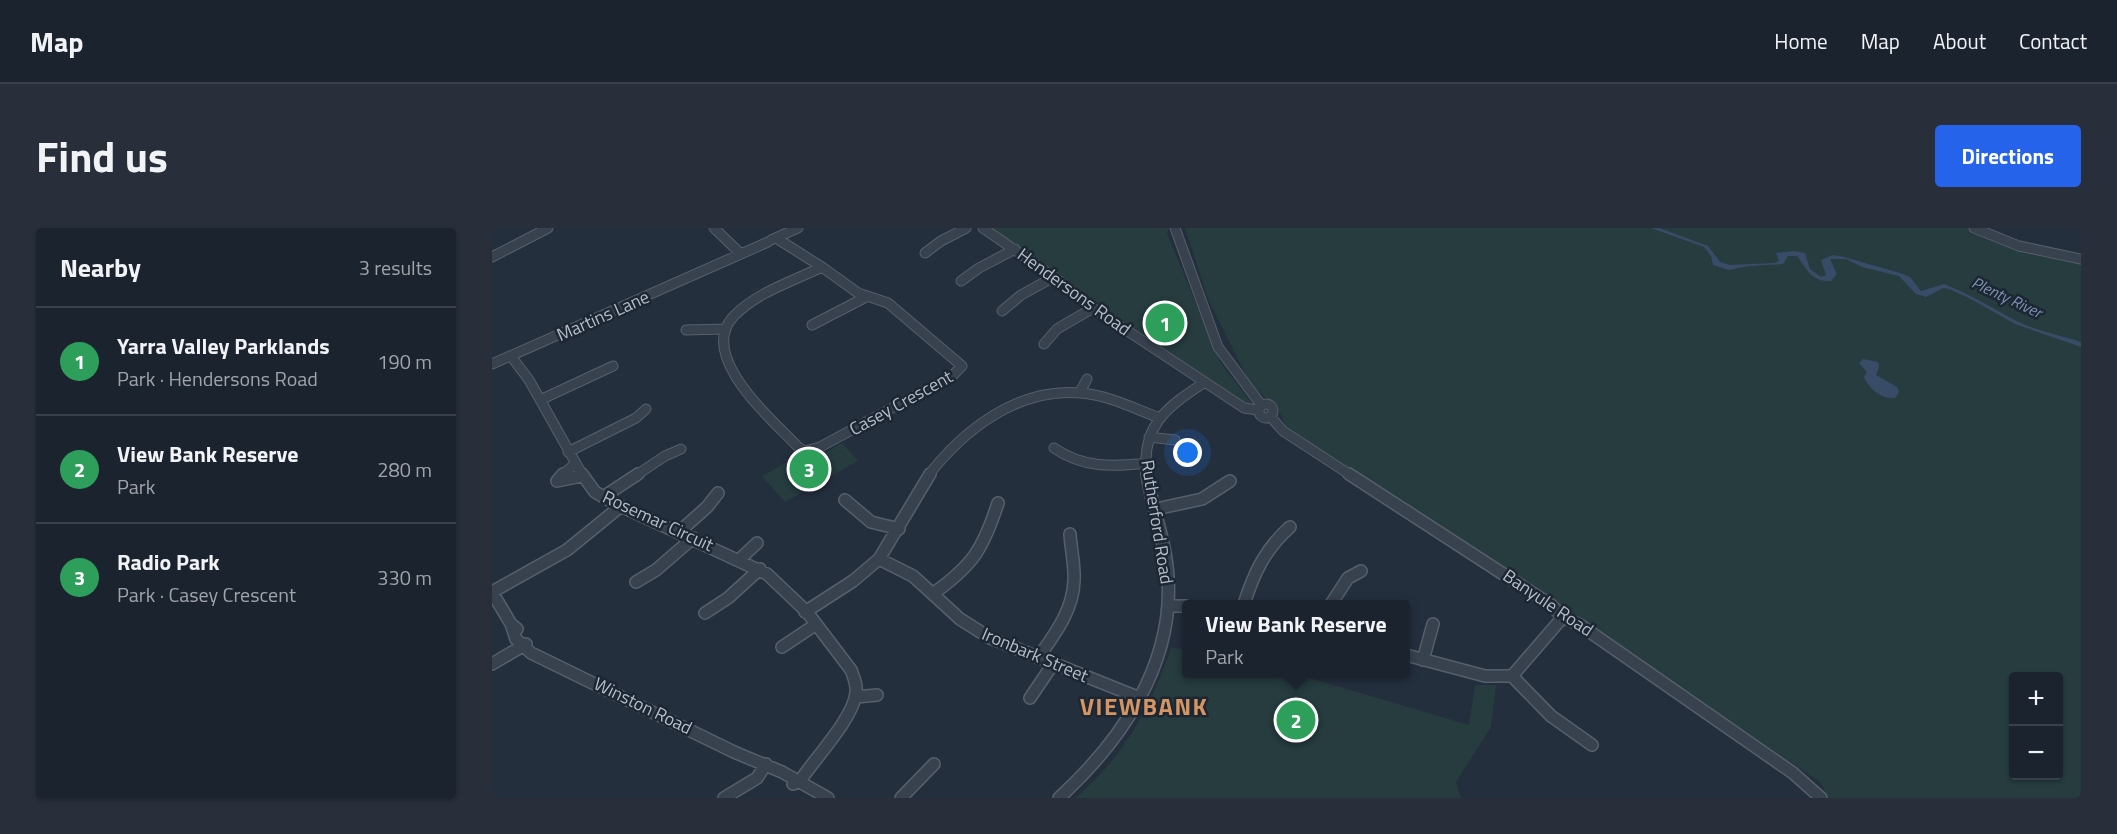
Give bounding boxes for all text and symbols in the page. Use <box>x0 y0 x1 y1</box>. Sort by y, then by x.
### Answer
text: Map <box>30 20 84 63</box>
text: Home <box>1774 25 1828 57</box>
text: Map <box>1861 25 1900 57</box>
text: About <box>1933 25 1986 57</box>
text: Contact <box>2019 25 2087 57</box>
text: Find us <box>36 124 168 188</box>
button: Directions <box>1935 125 2081 187</box>
street label: Hendersons Road <box>1012 241 1137 342</box>
text: Nearby <box>60 248 141 287</box>
text: 3 results <box>359 252 432 283</box>
water label: Plenty River <box>1968 270 2048 325</box>
street label: Martins Lane <box>552 283 654 348</box>
pin: 1 <box>1146 300 1184 346</box>
text: Yarra Valley Parklands <box>117 329 330 363</box>
text: 1 <box>74 346 85 377</box>
text: 190 m <box>377 346 432 377</box>
text: Park · Hendersons Road <box>117 363 318 394</box>
street label: Casey Crescent <box>844 363 958 442</box>
text: View Bank Reserve <box>117 437 298 471</box>
your location <box>1173 438 1202 467</box>
pin: 3 <box>790 446 828 492</box>
text: 2 <box>74 454 85 485</box>
text: 280 m <box>377 454 432 485</box>
street label: Rutherford Road <box>1134 458 1181 586</box>
text: Park <box>117 471 155 502</box>
street label: Rosemar Circuit <box>598 483 719 558</box>
text: Radio Park <box>117 545 220 579</box>
text: 3 <box>74 562 85 593</box>
text: 330 m <box>377 562 432 593</box>
street label: Banyule Road <box>1498 562 1599 643</box>
text: Park · Casey Crescent <box>117 579 296 610</box>
popup <box>1182 600 1410 678</box>
text: View Bank Reserve <box>1205 607 1387 641</box>
street label: Ironbark Street <box>978 620 1093 689</box>
text: Park <box>1205 641 1244 672</box>
street label: Winston Road <box>590 670 697 741</box>
map controls <box>2009 672 2063 780</box>
button: + <box>2009 672 2063 726</box>
district label: VIEWBANK <box>1080 688 1208 724</box>
pin: 2 <box>1276 698 1316 742</box>
button: − <box>2009 726 2063 780</box>

